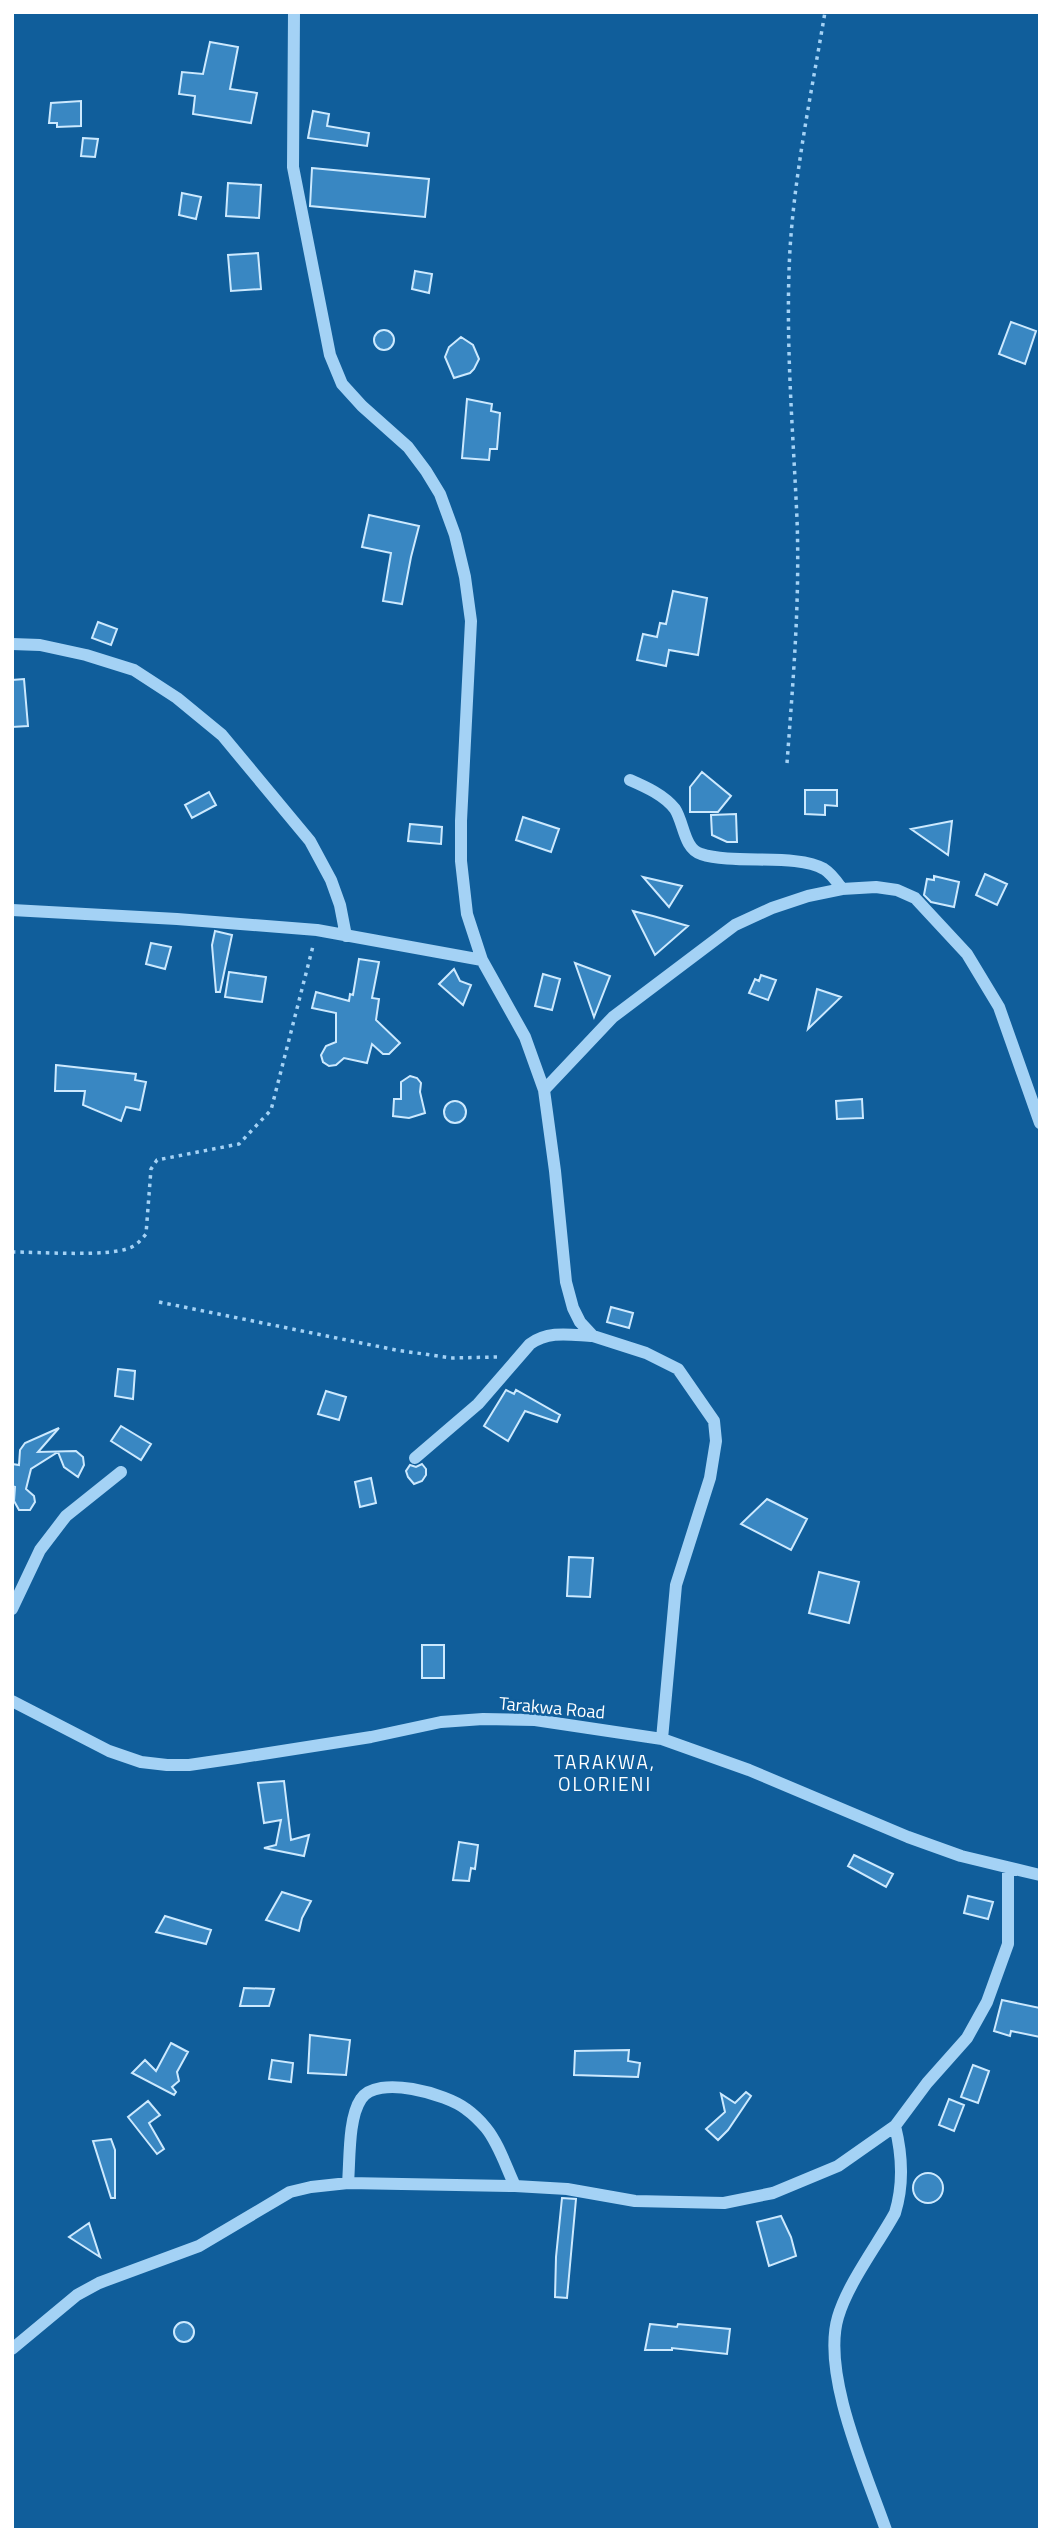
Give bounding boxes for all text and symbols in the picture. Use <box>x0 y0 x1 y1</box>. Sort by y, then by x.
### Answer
street label: Tarakwa Road <box>498 1689 606 1726</box>
district label: TARAKWA, OLORIENI <box>554 1747 656 1798</box>

